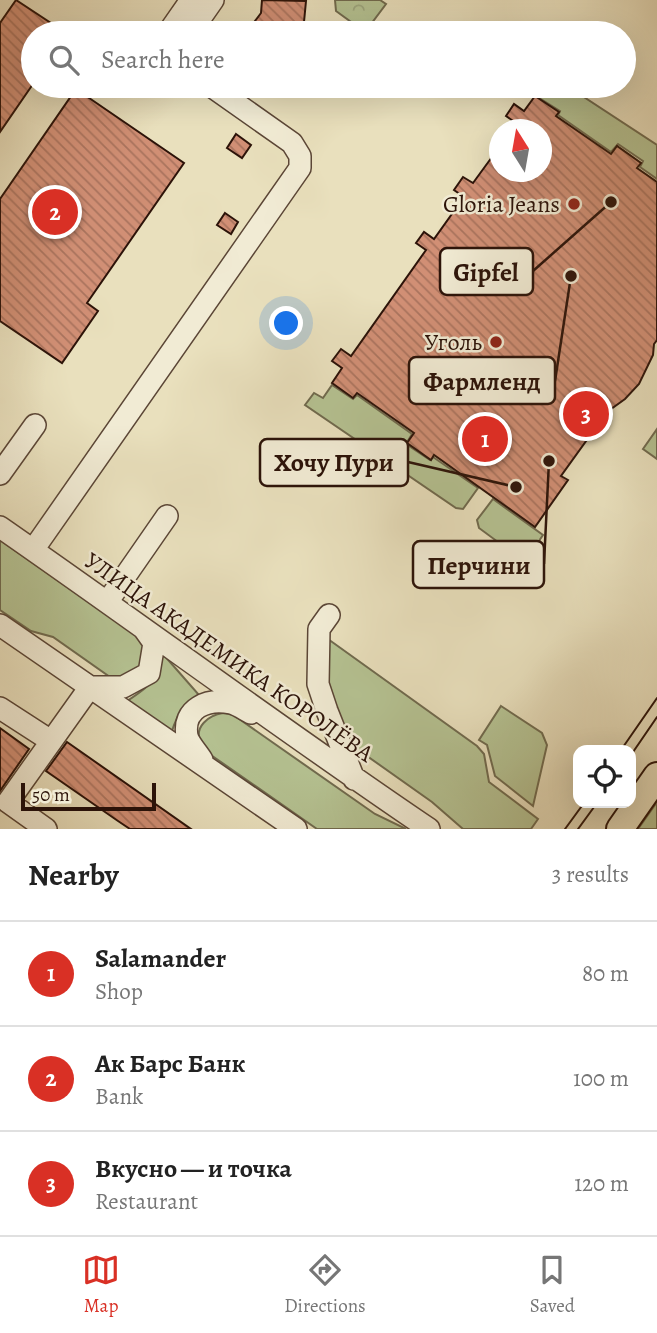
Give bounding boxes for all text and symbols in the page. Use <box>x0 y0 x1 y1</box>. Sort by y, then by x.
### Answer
search box <box>21 21 636 98</box>
icon: search <box>45 41 83 79</box>
text: Search here <box>101 42 225 77</box>
north arrow <box>489 119 552 182</box>
pin: 2 <box>32 186 78 238</box>
place label: Gloria Jeans <box>443 188 560 220</box>
marker: Gloria Jeans <box>566 196 582 212</box>
callout: Gipfel <box>440 248 533 295</box>
text: Gipfel <box>453 255 519 290</box>
your location <box>269 306 303 340</box>
place label: Уголь <box>425 326 483 358</box>
marker: Уголь <box>488 334 504 350</box>
callout: Фармленд <box>409 357 555 404</box>
text: Фармленд <box>423 364 541 399</box>
pin: 3 <box>563 388 609 440</box>
pin: 1 <box>462 413 508 465</box>
callout: Хочу Пури <box>260 439 408 486</box>
text: Хочу Пури <box>274 445 394 480</box>
callout: Перчини <box>413 541 544 588</box>
street label: УЛИЦА АКАДЕМИКА КОРОЛЁВА <box>78 545 381 770</box>
text: Перчини <box>427 548 531 583</box>
map controls <box>573 745 636 808</box>
button: locate <box>573 745 636 808</box>
scale bar <box>21 780 156 812</box>
text: 50 m <box>32 782 70 808</box>
text: Nearby <box>28 855 119 895</box>
text: 3 results <box>552 859 629 890</box>
text: Salamander <box>95 941 226 976</box>
text: 1 <box>47 958 55 989</box>
text: 80 m <box>582 958 629 989</box>
text: Shop <box>95 976 143 1007</box>
text: Ак Барс Банк <box>95 1046 246 1081</box>
text: 2 <box>45 1063 57 1094</box>
text: 100 m <box>573 1063 629 1094</box>
text: Bank <box>95 1081 143 1112</box>
text: Вкусно — и точка <box>95 1151 292 1186</box>
text: 3 <box>46 1168 56 1199</box>
text: 120 m <box>574 1168 629 1199</box>
text: Restaurant <box>95 1186 198 1217</box>
tab: Map <box>82 1251 120 1319</box>
tab: Directions <box>284 1251 366 1319</box>
tab: Saved <box>530 1251 575 1319</box>

